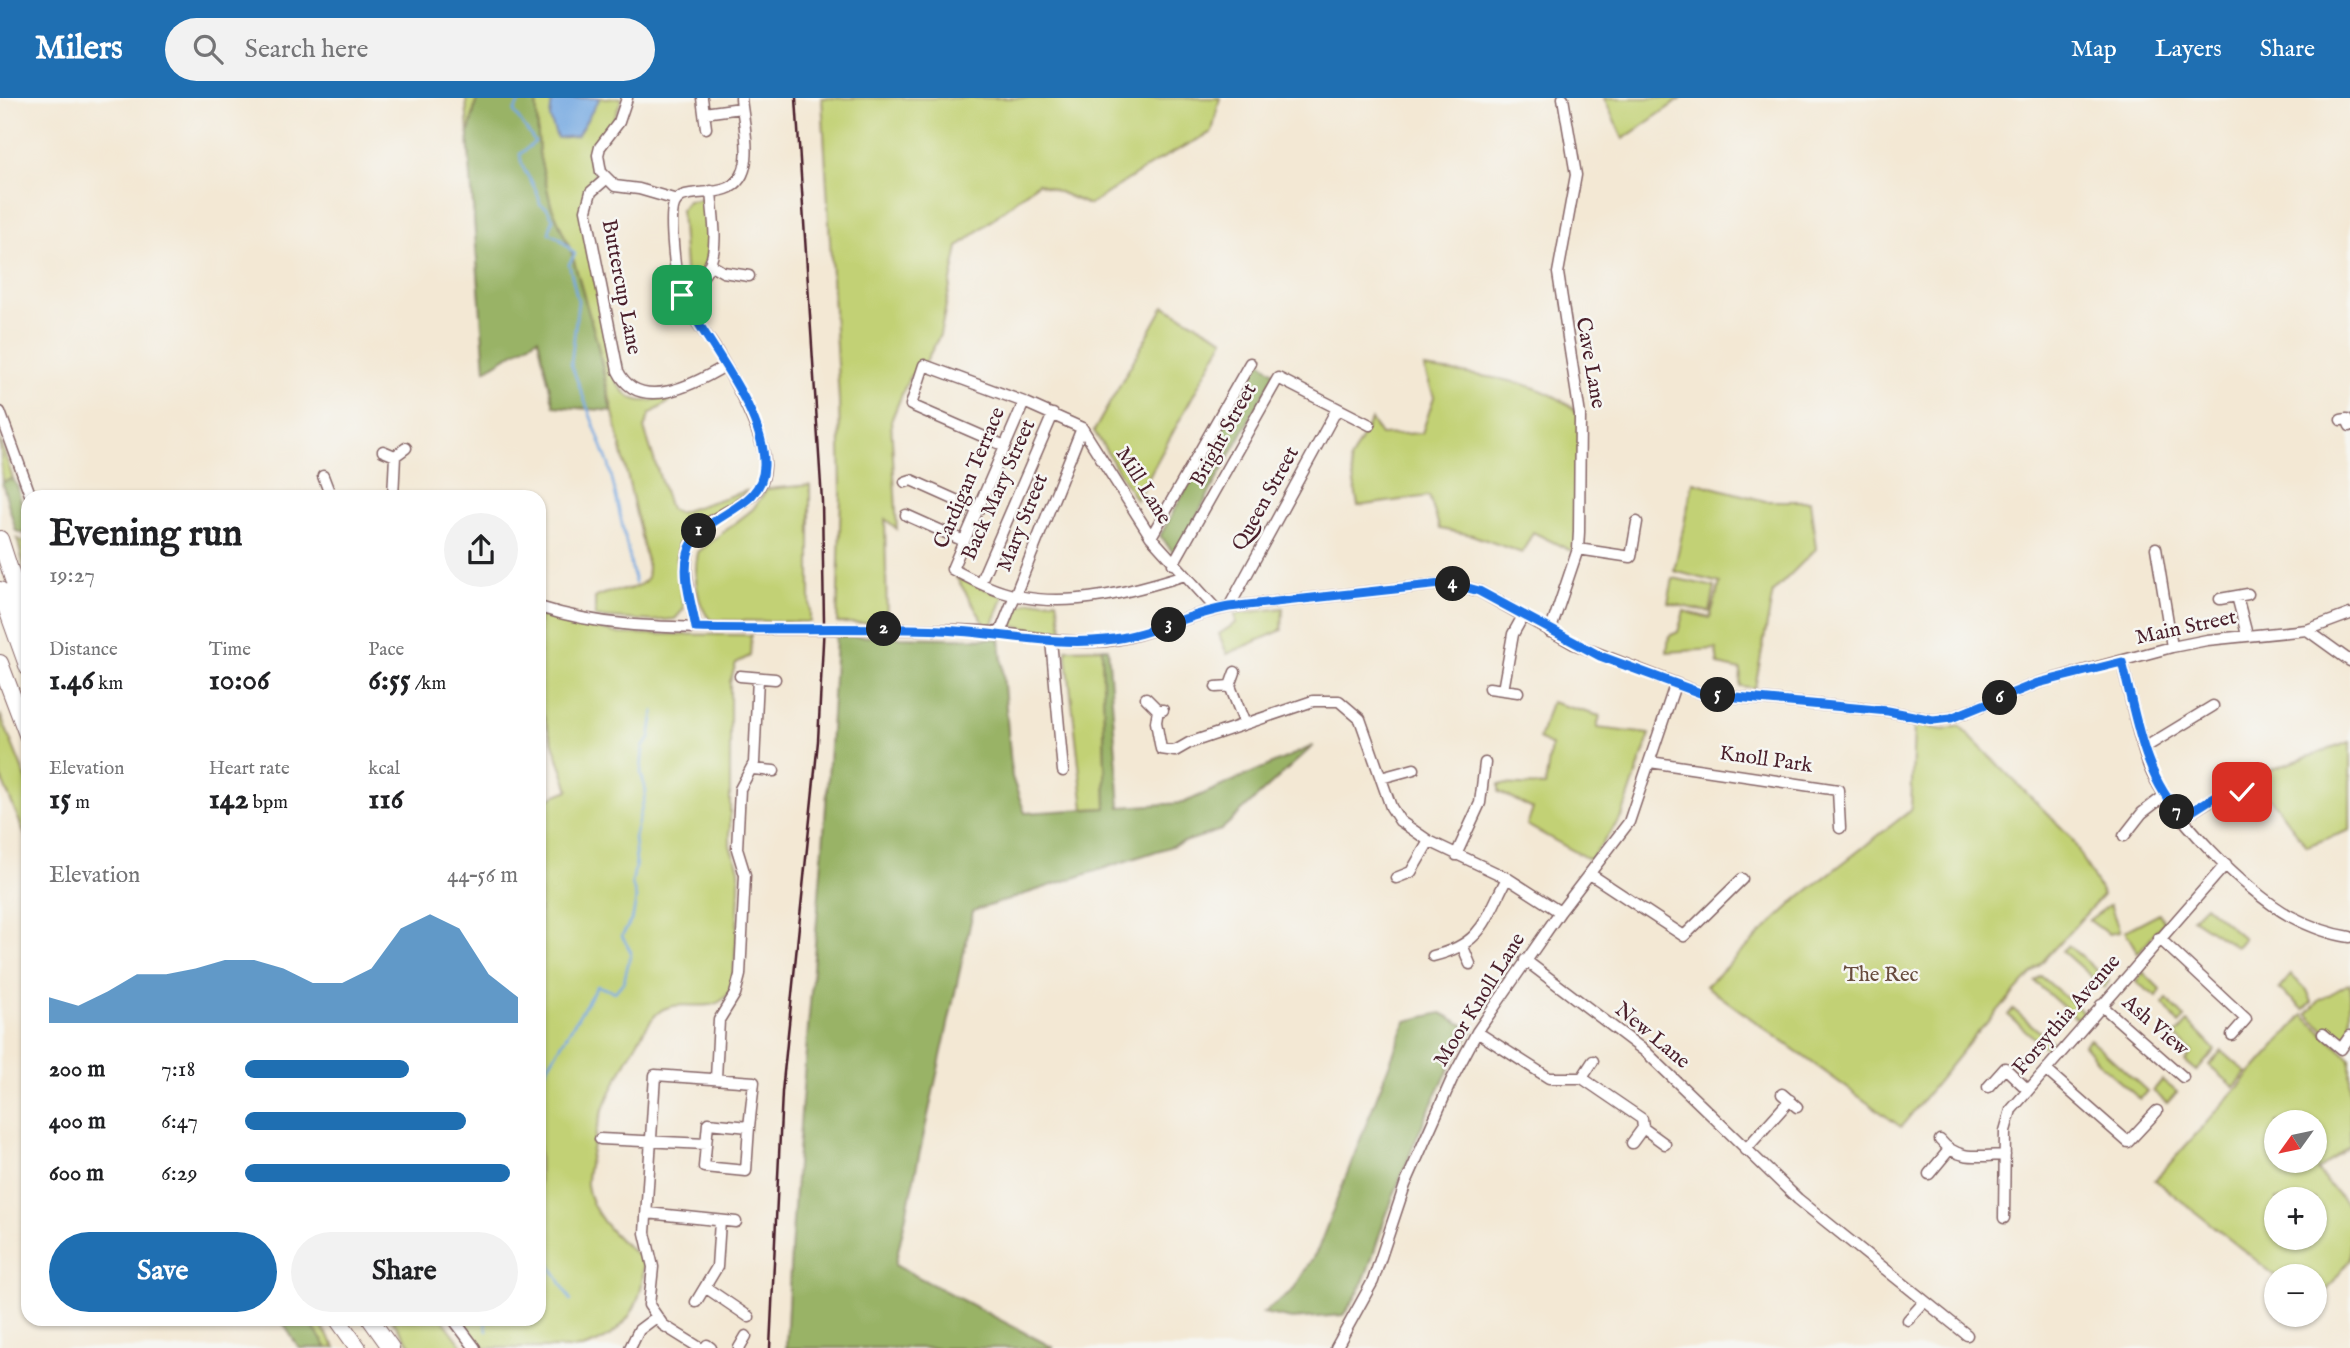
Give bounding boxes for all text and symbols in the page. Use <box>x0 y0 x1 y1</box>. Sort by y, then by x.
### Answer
search box <box>165 18 655 81</box>
text: Milers <box>35 28 123 70</box>
icon: search <box>189 30 227 68</box>
text: Search here <box>245 33 369 66</box>
text: Map <box>2071 34 2117 65</box>
text: Layers <box>2155 34 2222 65</box>
text: Share <box>2260 34 2315 65</box>
street label: Buttercup Lane <box>595 217 647 357</box>
pin <box>652 265 712 325</box>
icon: arrive <box>663 276 701 314</box>
street label: Cave Lane <box>1569 315 1611 411</box>
street label: Bright Street <box>1185 379 1263 491</box>
street label: Cardigan Terrace <box>928 403 1012 553</box>
street label: Back Mary Street <box>957 416 1041 564</box>
street label: Mill Lane <box>1109 442 1177 530</box>
street label: Queen Street <box>1226 442 1306 556</box>
street label: Mary Street <box>992 470 1054 576</box>
text: Evening run <box>49 511 243 559</box>
button: share <box>444 513 518 587</box>
pin: 1 <box>682 514 716 548</box>
text: 1 <box>695 518 702 542</box>
text: 19:27 <box>49 561 95 590</box>
pin: 4 <box>1436 566 1470 602</box>
text: 4 <box>1448 571 1457 595</box>
street label: Main Street <box>2133 604 2239 652</box>
pin: 3 <box>1152 608 1186 642</box>
pin: 2 <box>866 612 902 646</box>
text: 3 <box>1165 612 1172 636</box>
text: 2 <box>879 616 888 640</box>
text: Distance <box>49 638 118 662</box>
text: Time <box>209 638 251 662</box>
text: Pace <box>368 638 404 662</box>
text: 1.46 <box>49 662 94 700</box>
text: 10:06 <box>209 662 270 700</box>
text: 6:55 <box>368 662 411 700</box>
text: km <box>94 672 123 696</box>
text: /km <box>411 672 446 696</box>
pin: 5 <box>1700 678 1736 712</box>
pin: 6 <box>1982 680 2018 716</box>
text: 5 <box>1714 682 1721 706</box>
text: 6 <box>1995 685 2004 709</box>
street label: Knoll Park <box>1718 740 1815 780</box>
text: Elevation <box>49 757 124 781</box>
text: Heart rate <box>209 757 290 781</box>
text: kcal <box>368 757 400 781</box>
pin <box>2212 762 2272 822</box>
icon: check <box>2223 773 2261 811</box>
text: 15 <box>49 781 71 819</box>
text: 142 <box>209 781 249 819</box>
text: 116 <box>368 781 403 819</box>
text: m <box>71 791 90 815</box>
text: bpm <box>249 791 288 815</box>
pin: 7 <box>2160 794 2194 830</box>
text: 7 <box>2172 799 2181 823</box>
text: Elevation <box>49 861 140 890</box>
text: 44–56 m <box>447 861 518 890</box>
street label: Moor Knoll Lane <box>1428 928 1532 1072</box>
street label: Forsythia Avenue <box>2007 949 2127 1081</box>
park label: The Rec <box>1843 962 1919 989</box>
street label: Ash View <box>2115 989 2195 1063</box>
street label: New Lane <box>1609 997 1696 1076</box>
text: 200 m <box>49 1055 105 1084</box>
text: 7:18 <box>161 1055 195 1084</box>
text: 400 m <box>49 1107 106 1136</box>
text: 6:47 <box>161 1107 198 1136</box>
north arrow <box>2264 1110 2328 1172</box>
map controls <box>2264 1110 2327 1327</box>
text: 600 m <box>49 1159 104 1188</box>
text: 6:29 <box>161 1159 198 1188</box>
button: + <box>2264 1187 2327 1250</box>
button: Save <box>49 1232 277 1312</box>
button: Share <box>291 1232 518 1312</box>
button: − <box>2264 1264 2327 1327</box>

